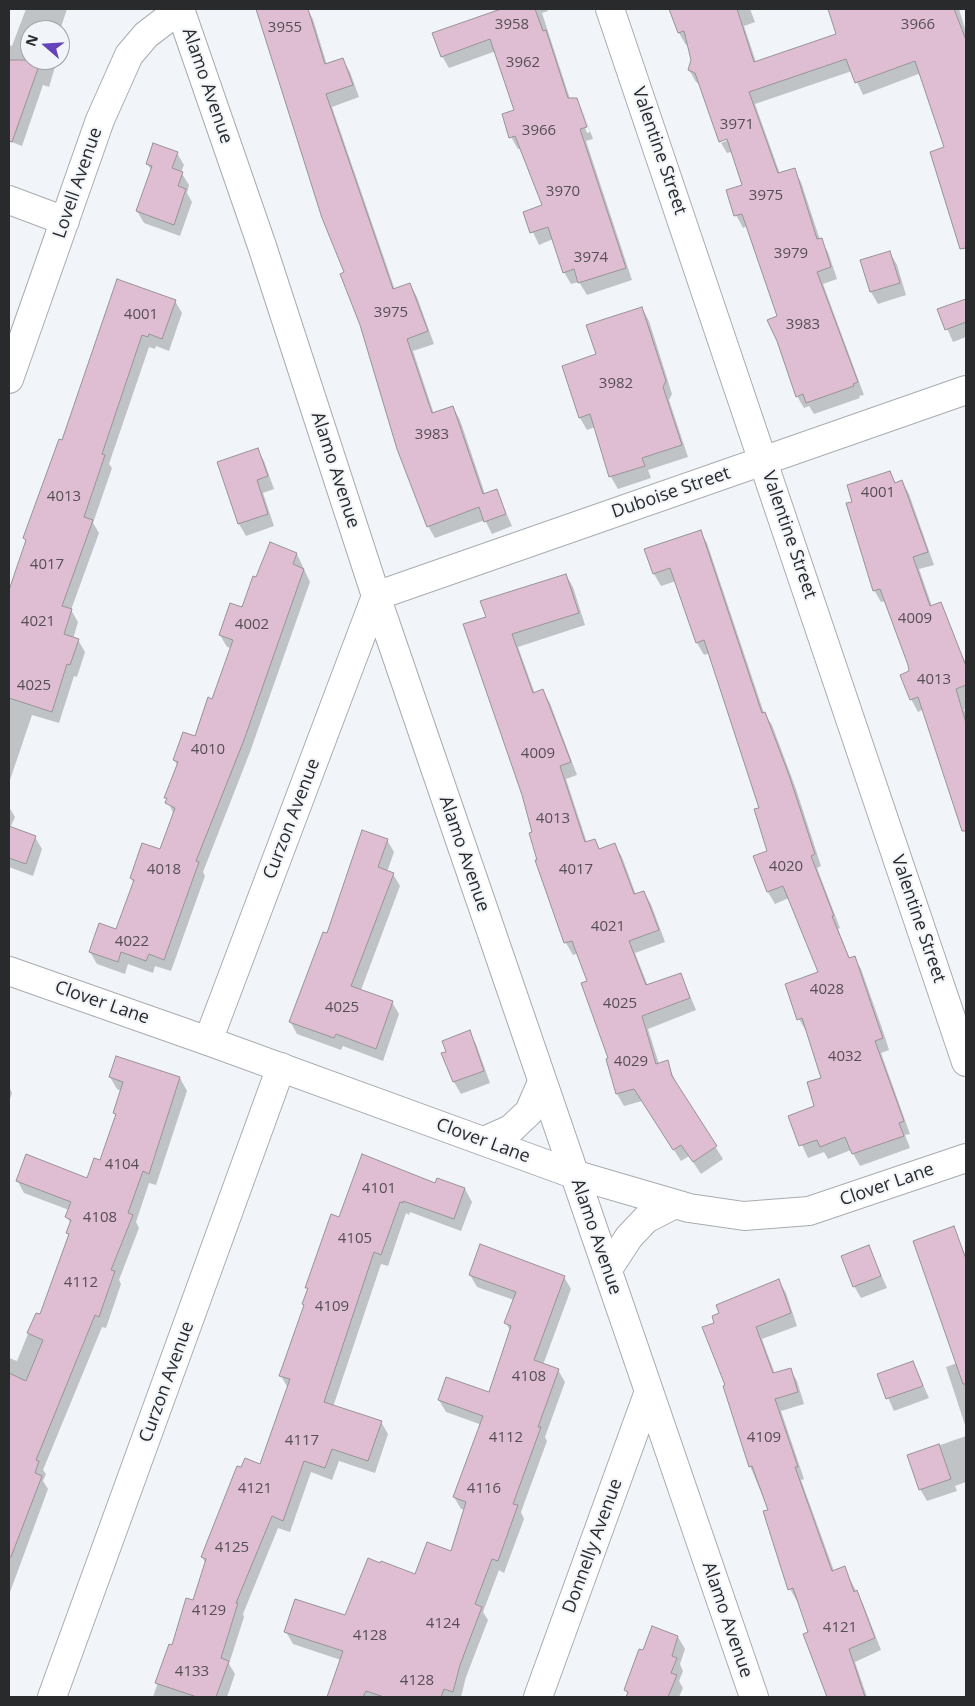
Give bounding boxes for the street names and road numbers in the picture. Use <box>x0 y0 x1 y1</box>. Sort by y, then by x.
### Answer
street label: Alamo Avenue <box>177 25 237 147</box>
street label: Valentine Street <box>627 84 691 218</box>
street label: Lovell Avenue <box>49 125 107 241</box>
street label: Alamo Avenue <box>306 409 364 531</box>
street label: Duboise Street <box>609 463 733 523</box>
street label: Valentine Street <box>757 468 821 602</box>
street label: Curzon Avenue <box>259 756 325 882</box>
street label: Alamo Avenue <box>434 793 494 915</box>
street label: Valentine Street <box>886 852 950 986</box>
street label: Clover Lane <box>52 977 152 1029</box>
street label: Clover Lane <box>433 1114 533 1168</box>
street label: Clover Lane <box>837 1159 937 1211</box>
street label: Alamo Avenue <box>566 1176 626 1298</box>
street label: Curzon Avenue <box>135 1318 199 1446</box>
street label: Donnelly Avenue <box>559 1476 627 1616</box>
street label: Alamo Avenue <box>697 1559 757 1681</box>

